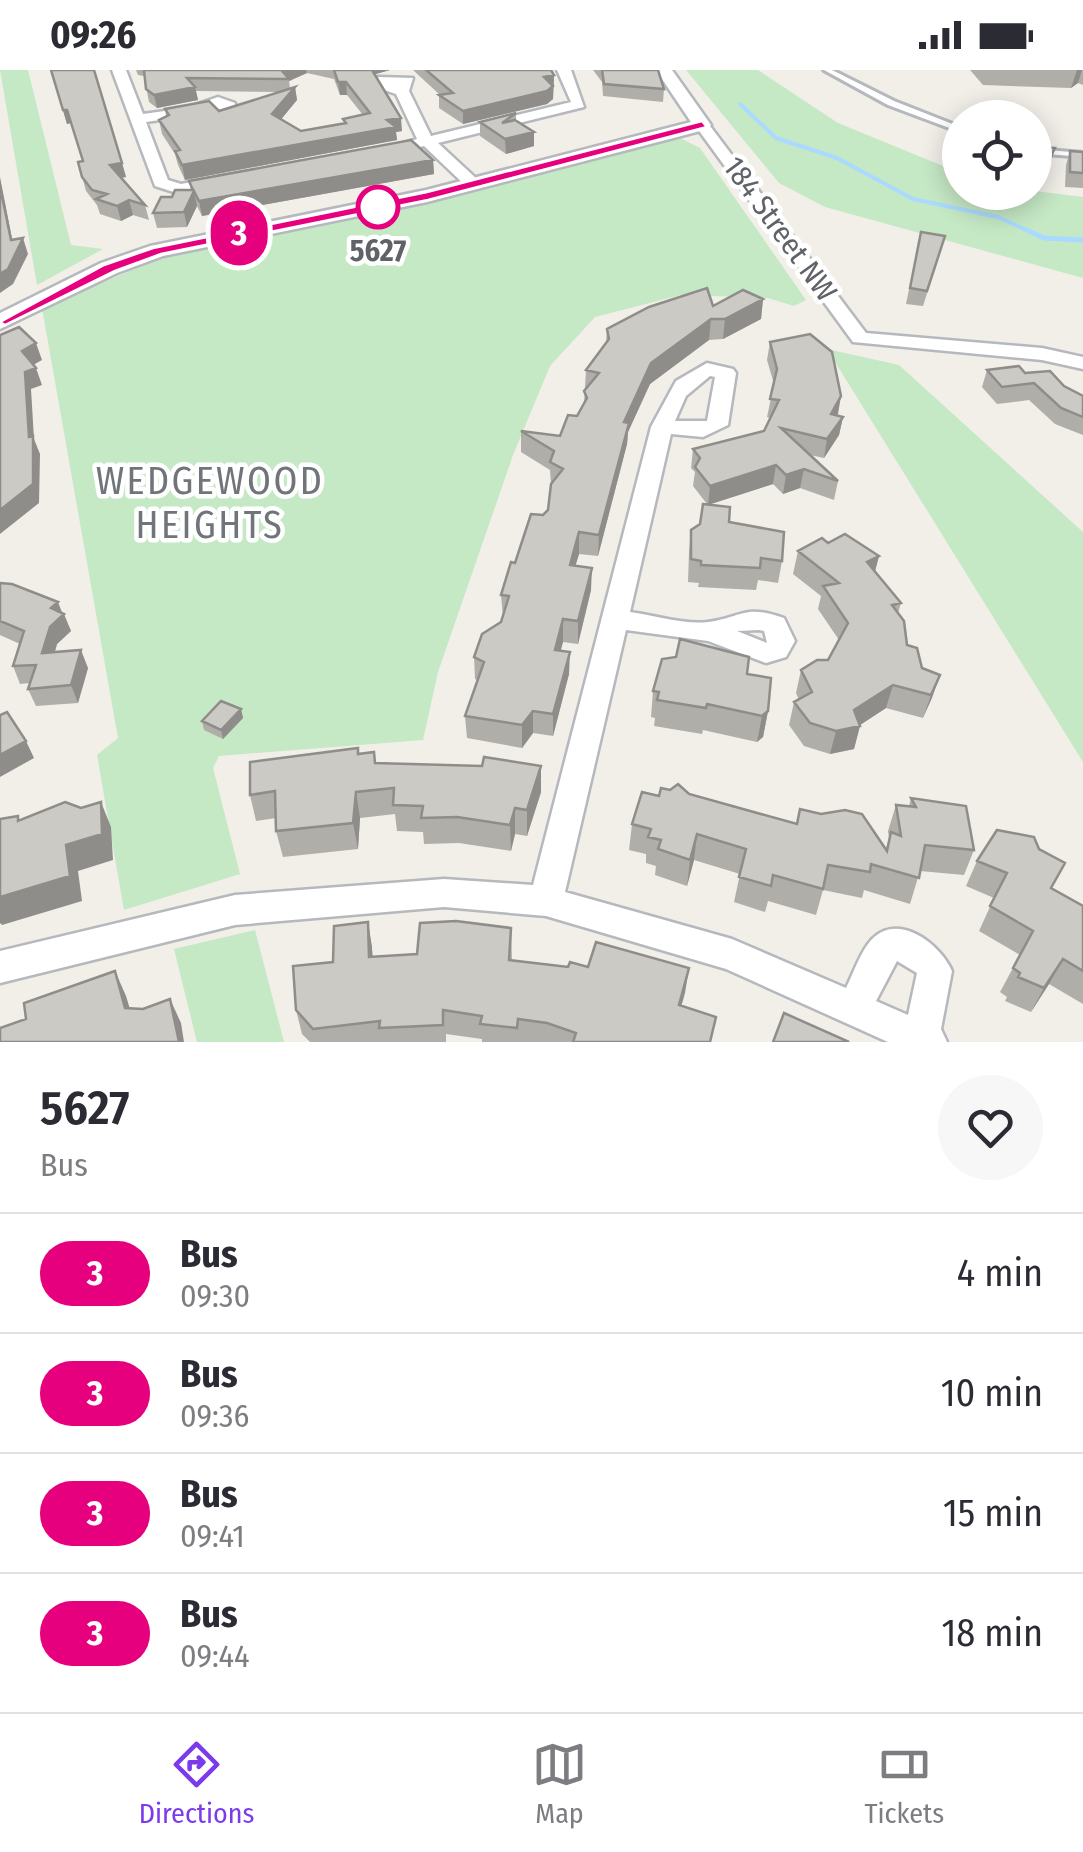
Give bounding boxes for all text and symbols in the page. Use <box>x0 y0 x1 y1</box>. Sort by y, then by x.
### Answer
text: 09:26 <box>50 12 136 58</box>
map controls <box>942 100 1052 210</box>
button: locate <box>942 100 1052 210</box>
street label: 184 Street NW <box>716 150 844 308</box>
marker: 5627 <box>357 186 399 228</box>
line badge: 3 <box>206 200 272 266</box>
text: 3 <box>231 212 247 254</box>
place label: 5627 <box>350 233 407 269</box>
district label: WEDGEWOOD HEIGHTS <box>96 458 324 548</box>
button: heart <box>938 1075 1043 1180</box>
text: 5627 <box>40 1079 129 1137</box>
text: Bus <box>40 1146 88 1184</box>
text: Bus <box>180 1231 238 1277</box>
text: 4 min <box>957 1250 1043 1296</box>
text: 3 <box>87 1252 103 1294</box>
text: 09:30 <box>180 1277 250 1315</box>
text: Bus <box>180 1351 238 1397</box>
text: 10 min <box>941 1370 1043 1416</box>
text: 3 <box>87 1372 103 1414</box>
text: 09:36 <box>180 1397 249 1435</box>
text: Bus <box>180 1471 238 1517</box>
text: 15 min <box>943 1490 1043 1536</box>
text: 3 <box>87 1492 103 1534</box>
text: 09:41 <box>180 1517 245 1555</box>
text: Bus <box>180 1591 238 1637</box>
text: 18 min <box>941 1610 1043 1656</box>
text: 3 <box>87 1612 103 1654</box>
text: 09:44 <box>180 1637 250 1675</box>
tab: Directions <box>139 1737 255 1830</box>
tab: Map <box>532 1737 587 1830</box>
tab: Tickets <box>864 1737 944 1830</box>

